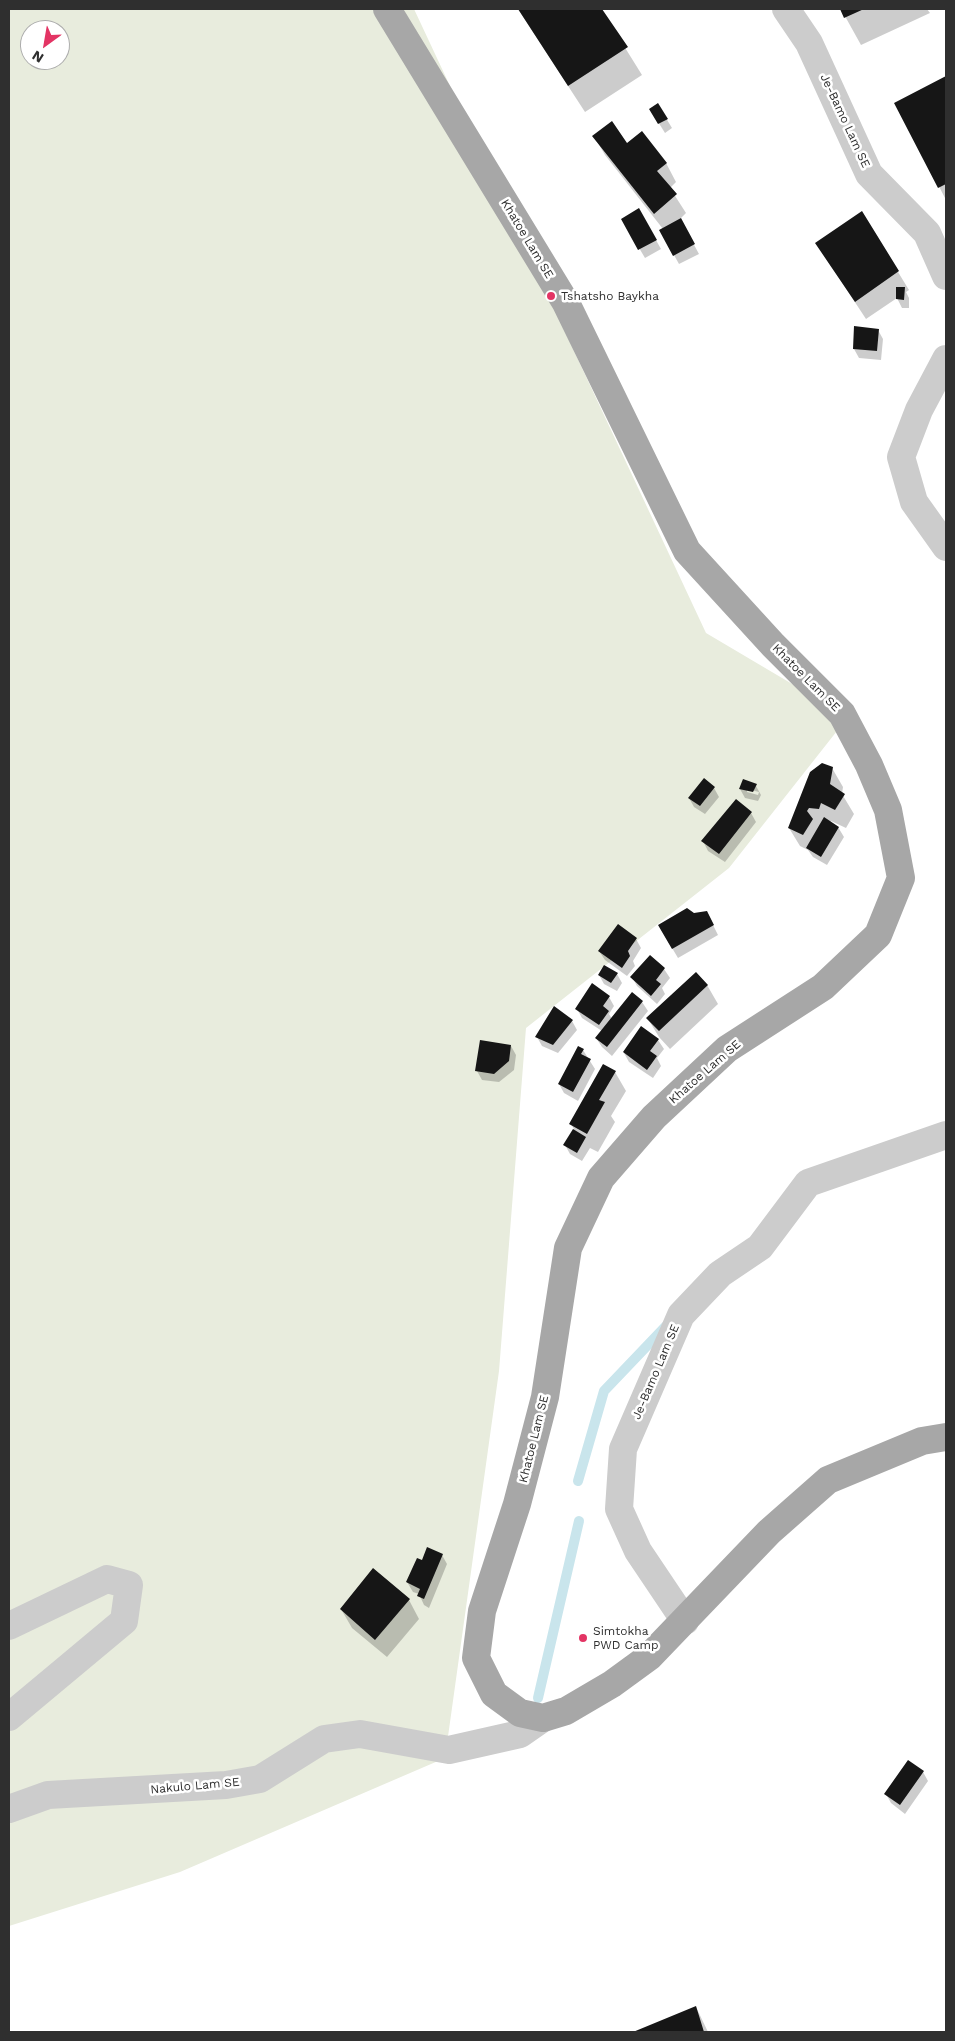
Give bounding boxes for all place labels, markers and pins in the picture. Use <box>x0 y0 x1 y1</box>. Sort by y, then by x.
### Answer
place label: Tshatsho Baykha <box>561 289 659 303</box>
marker: Tshatsho Baykha <box>545 290 557 302</box>
place label: Simtokha PWD Camp <box>593 1624 659 1652</box>
marker: Simtokha PWD Camp <box>577 1632 589 1644</box>

